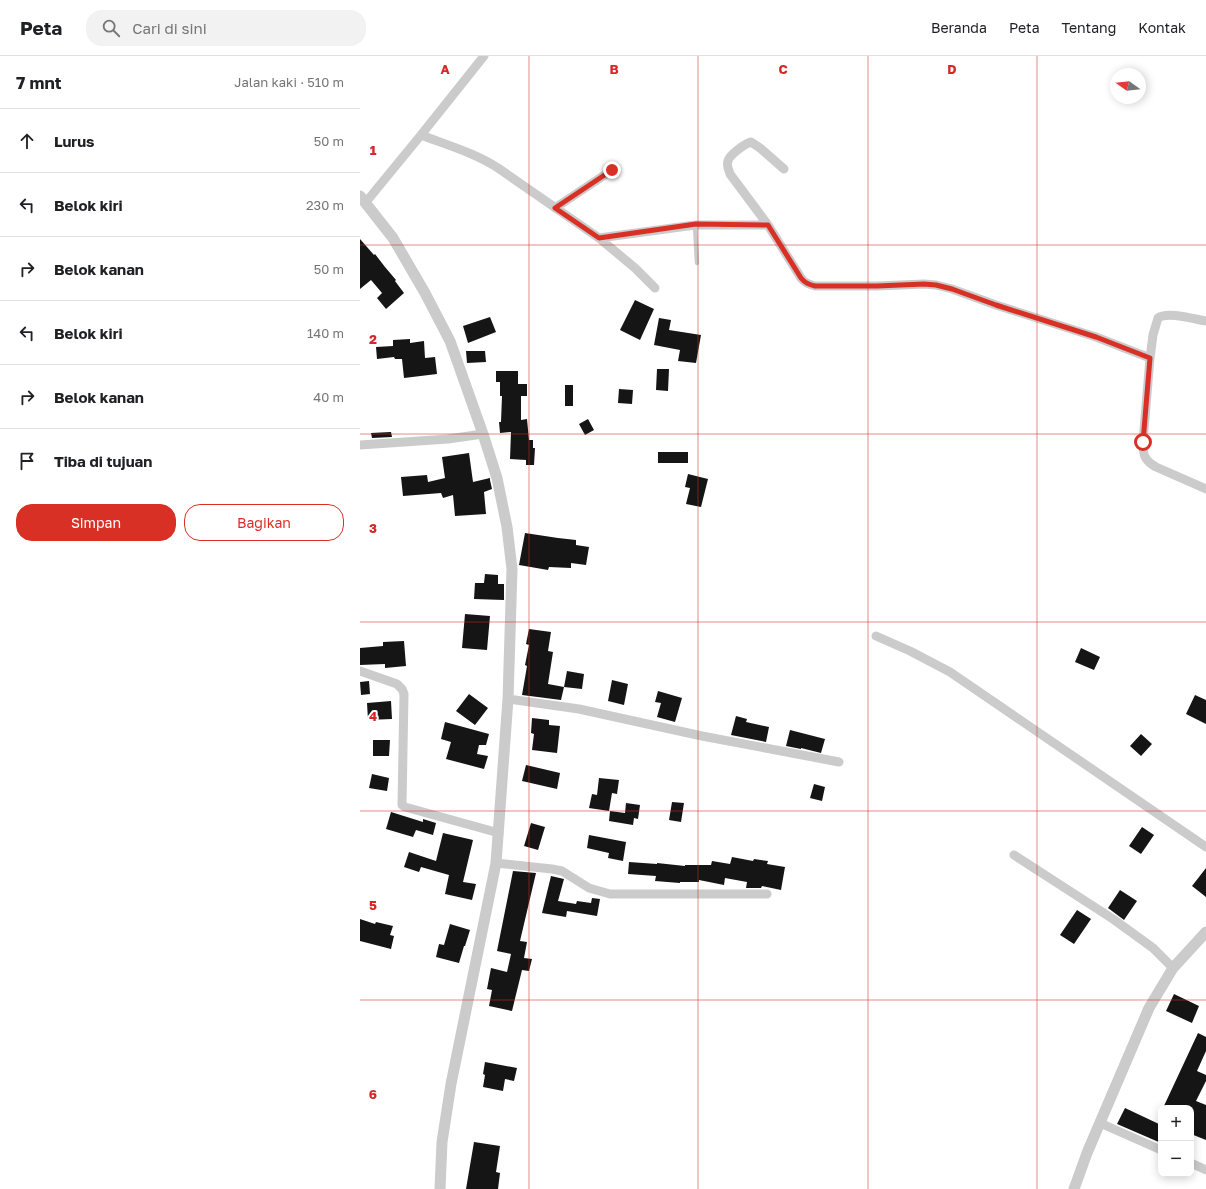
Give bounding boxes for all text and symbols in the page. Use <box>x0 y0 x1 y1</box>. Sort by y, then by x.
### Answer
search box <box>86 10 366 46</box>
text: Peta <box>20 16 62 39</box>
icon: search <box>100 17 122 39</box>
text: Cari di sini <box>132 19 207 37</box>
text: Beranda <box>931 19 987 36</box>
text: Peta <box>1009 19 1040 36</box>
text: Tentang <box>1062 19 1116 36</box>
text: Kontak <box>1138 19 1186 36</box>
text: A <box>440 61 450 77</box>
text: B <box>609 61 619 77</box>
text: C <box>778 61 788 77</box>
text: D <box>947 61 957 77</box>
north arrow <box>1110 68 1146 104</box>
text: 7 mnt <box>16 72 61 93</box>
text: Jalan kaki · 510 m <box>234 74 344 90</box>
icon: ahead <box>16 130 38 152</box>
text: Lurus <box>54 132 95 150</box>
text: 50 m <box>314 133 344 149</box>
text: 1 <box>370 142 377 158</box>
route end <box>603 161 621 179</box>
icon: left <box>16 194 38 216</box>
text: Belok kiri <box>54 196 123 214</box>
text: 230 m <box>306 197 344 213</box>
icon: right <box>16 258 38 280</box>
text: Belok kanan <box>54 260 144 278</box>
text: 50 m <box>314 261 344 277</box>
icon: left <box>16 322 38 344</box>
text: Belok kiri <box>54 324 123 342</box>
text: 140 m <box>307 325 344 341</box>
text: 2 <box>369 331 377 347</box>
icon: right <box>16 386 38 408</box>
text: Belok kanan <box>54 388 144 406</box>
text: 40 m <box>313 389 344 405</box>
route start <box>1134 433 1152 451</box>
icon: arrive <box>16 450 38 472</box>
text: Tiba di tujuan <box>54 452 152 470</box>
button: Simpan <box>16 504 176 541</box>
button: Bagikan <box>184 504 344 541</box>
text: 3 <box>369 520 377 536</box>
text: 4 <box>369 708 377 724</box>
text: 5 <box>369 897 377 913</box>
text: 6 <box>369 1086 377 1102</box>
map controls <box>1158 1105 1194 1177</box>
button: + <box>1158 1105 1194 1141</box>
button: − <box>1158 1141 1194 1177</box>

